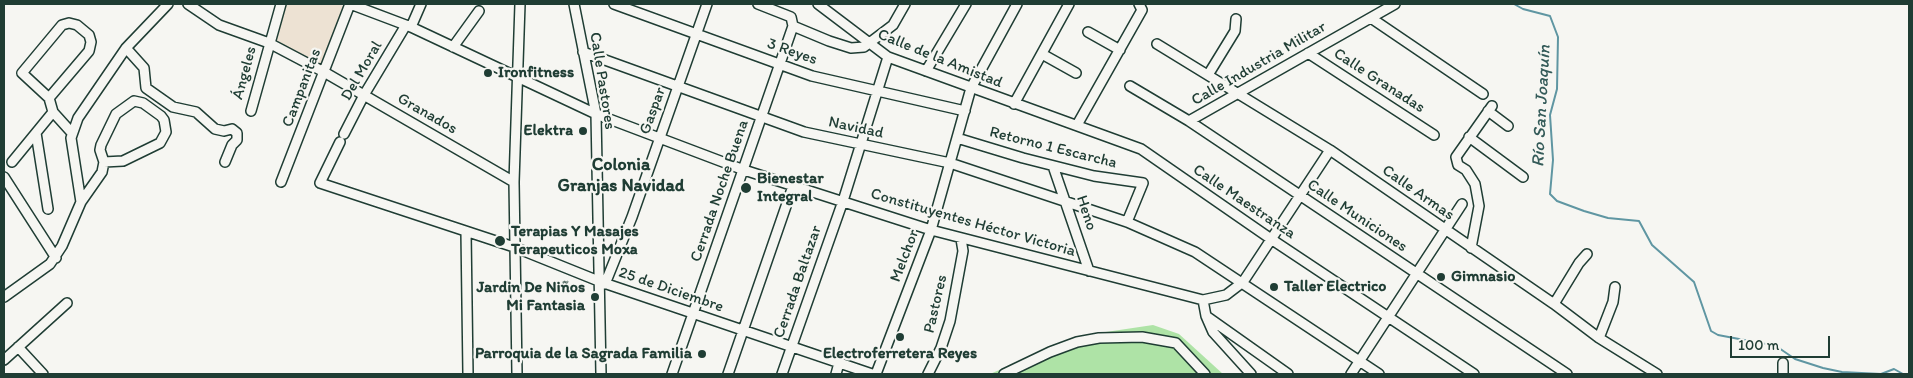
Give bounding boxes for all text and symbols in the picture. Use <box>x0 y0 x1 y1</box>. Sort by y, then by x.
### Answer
street label: Calle Industria Militar <box>1188 18 1330 110</box>
street label: Calle de la Amistad <box>875 25 1005 93</box>
street label: Calle Pastores <box>585 31 619 131</box>
street label: 3 Reyes <box>764 34 820 70</box>
street label: Del Moral <box>337 38 387 104</box>
street label: Ángeles <box>229 44 261 102</box>
street label: Calle Granadas <box>1330 44 1428 118</box>
water label: Río San Joaquín <box>1528 44 1556 168</box>
street label: Campanitas <box>278 46 326 130</box>
place label: Ironfitness <box>498 63 574 83</box>
marker: Ironfitness <box>482 67 494 79</box>
street label: Gaspar <box>636 85 670 137</box>
street label: Granados <box>394 89 460 139</box>
street label: Navidad <box>827 113 885 143</box>
street label: Cerrada Noche Buena <box>687 118 753 264</box>
place label: Elektra <box>524 121 573 141</box>
street label: Retorno 1 Escarcha <box>987 123 1119 173</box>
marker: Elektra <box>577 125 589 137</box>
district label: Colonia Granjas Navidad <box>557 154 685 196</box>
street label: Calle Maestranza <box>1189 161 1299 243</box>
street label: Calle Armas <box>1378 161 1458 225</box>
place label: Bienestar Integral <box>757 169 824 207</box>
street label: Calle Municiones <box>1303 175 1411 257</box>
marker: Bienestar Integral <box>739 181 753 195</box>
street label: Constituyentes Héctor Victoria <box>868 184 1078 262</box>
street label: Heno <box>1071 193 1101 233</box>
place label: Terapias Y Masajes Terapeuticos Moxa <box>511 222 639 260</box>
street label: Cerrada Baltazar <box>770 223 826 341</box>
street label: Melchor <box>886 227 924 285</box>
marker: Terapias Y Masajes Terapeuticos Moxa <box>493 234 507 248</box>
street label: 25 de Diciembre <box>616 263 726 317</box>
place label: Gimnasio <box>1451 267 1515 287</box>
marker: Gimnasio <box>1435 271 1447 283</box>
street label: Pastores <box>920 273 952 335</box>
place label: Taller Electrico <box>1284 277 1386 297</box>
place label: Jardin De Niños Mi Fantasia <box>477 278 585 316</box>
marker: Taller Electrico <box>1268 281 1280 293</box>
marker: Jardin De Niños Mi Fantasia <box>589 291 601 303</box>
scale bar <box>1733 326 1833 358</box>
marker: Electroferretera Reyes <box>894 331 906 343</box>
text: 100 m <box>1738 336 1779 354</box>
place label: Parroquia de la Sagrada Familia <box>475 344 692 364</box>
place label: Electroferretera Reyes <box>823 344 977 364</box>
marker: Parroquia de la Sagrada Familia <box>696 348 708 360</box>

